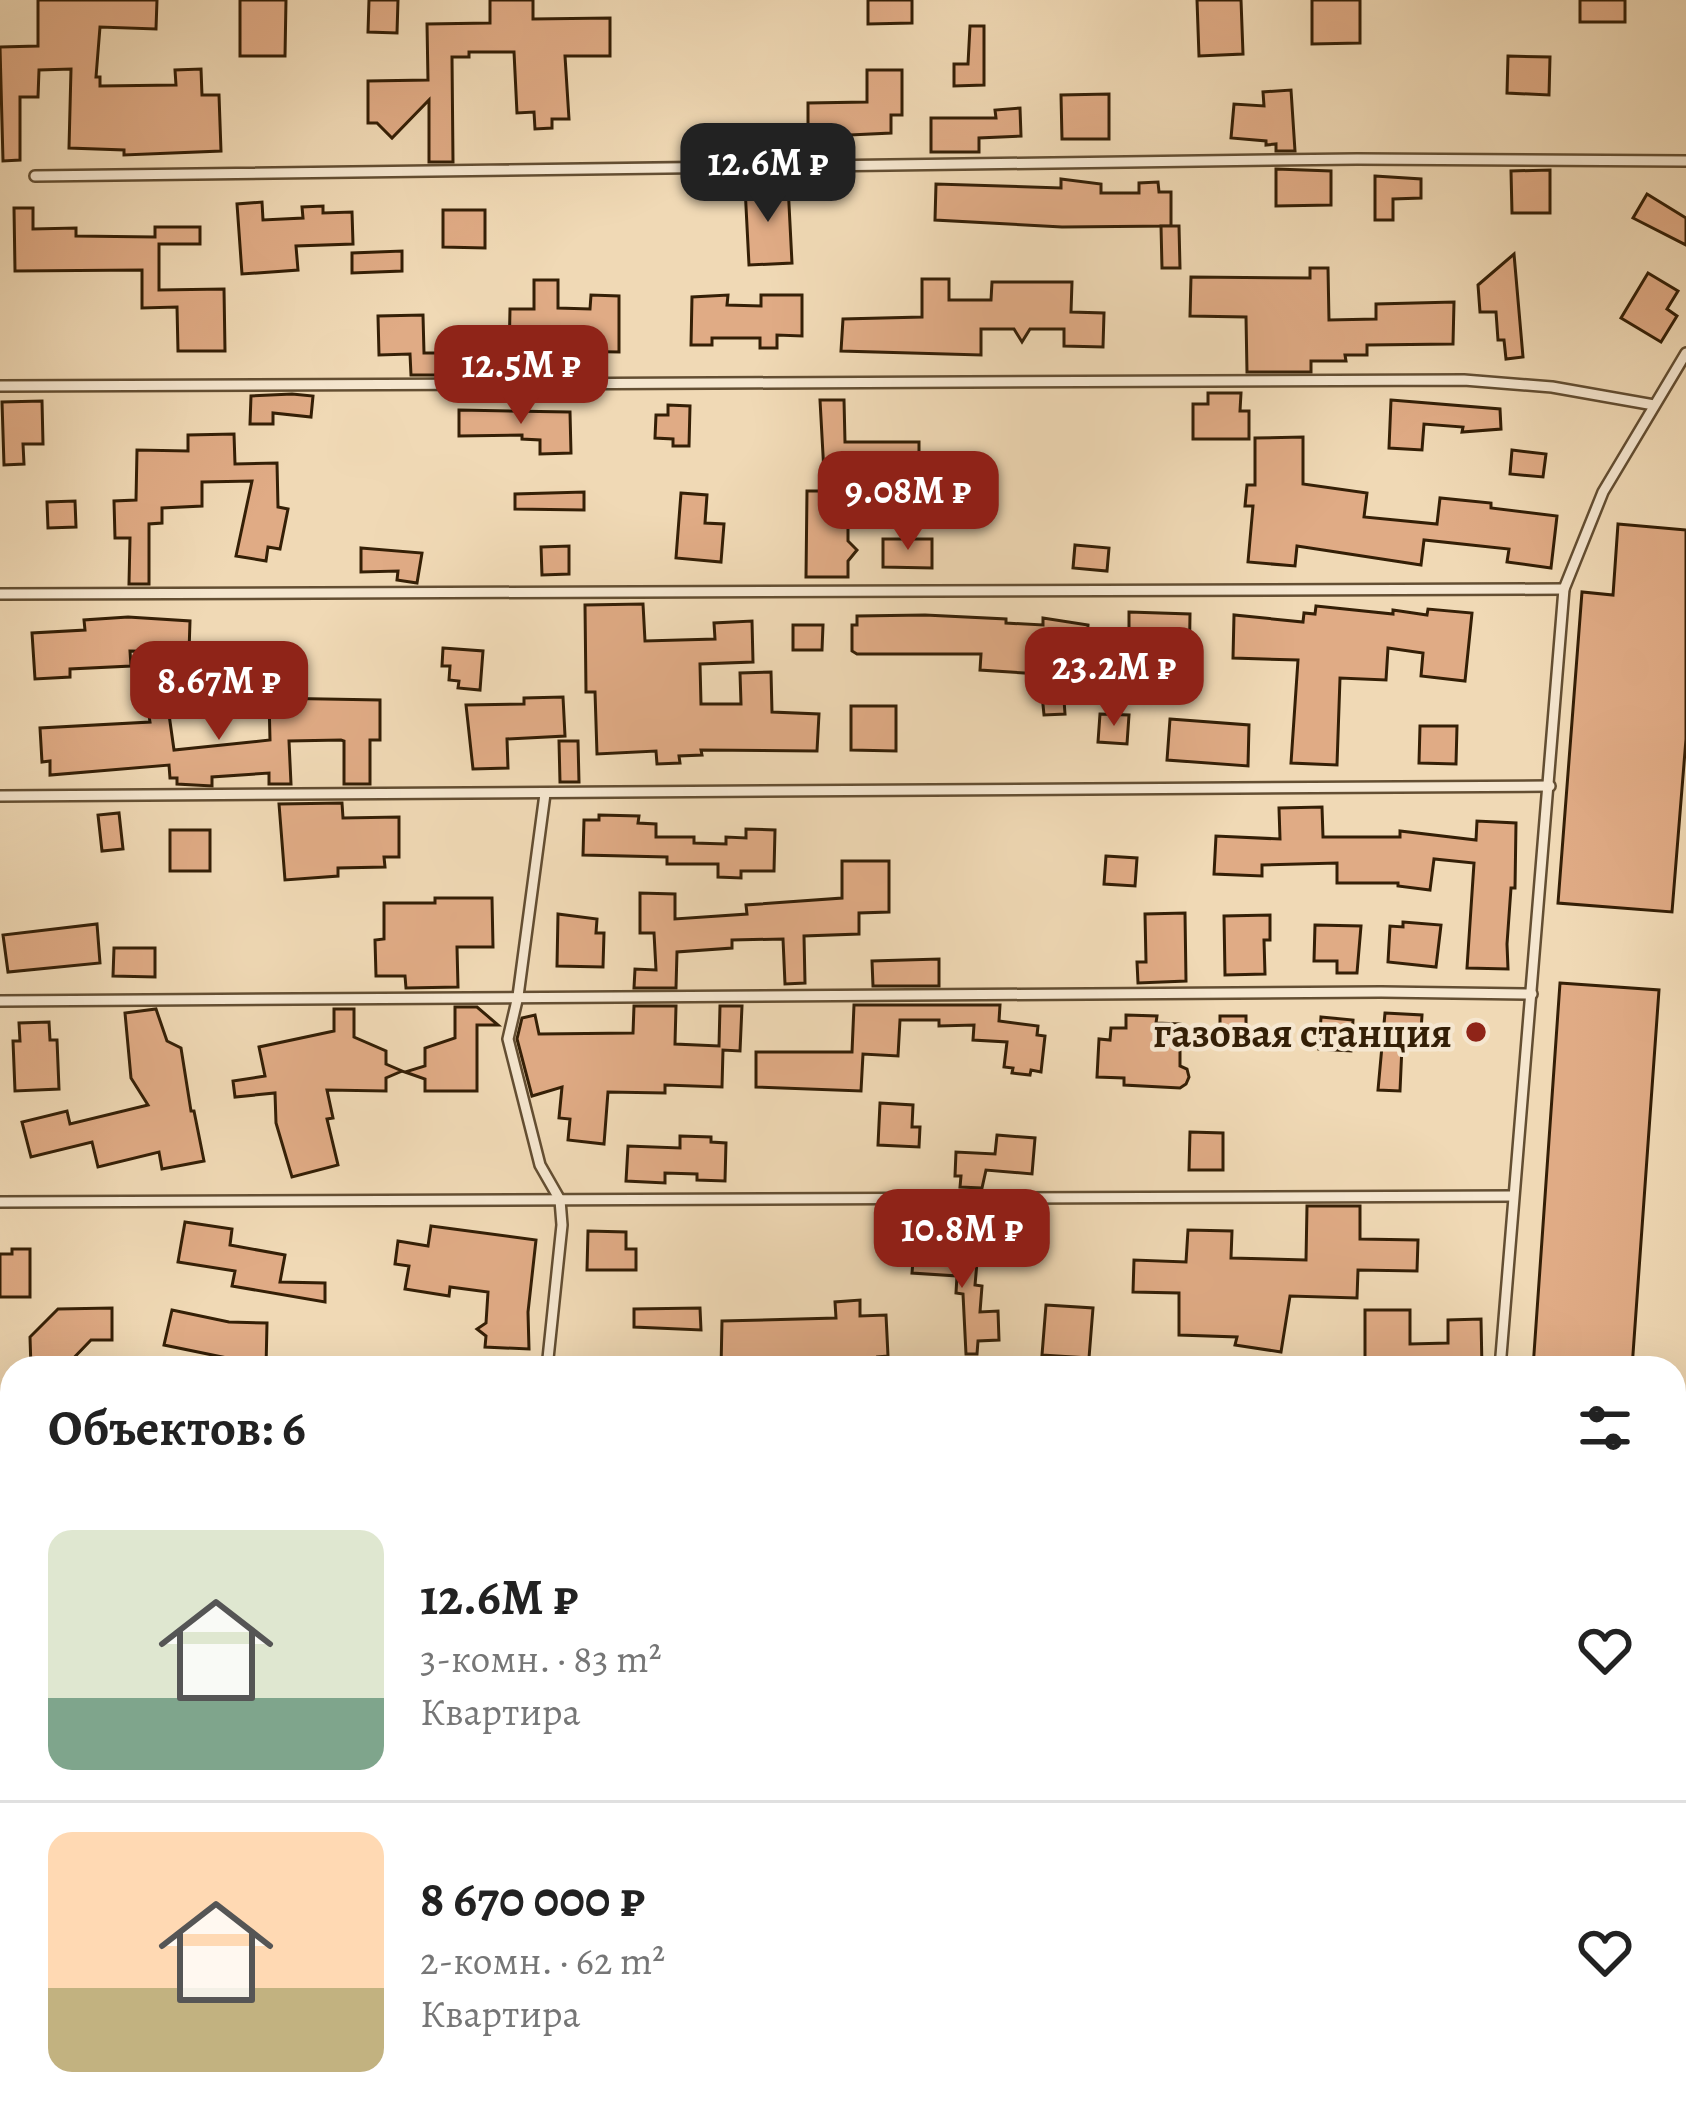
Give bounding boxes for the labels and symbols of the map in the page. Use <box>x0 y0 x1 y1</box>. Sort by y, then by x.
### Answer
pin: 12.6M ₽ <box>657 123 879 225</box>
pin: 12.5M ₽ <box>410 325 632 427</box>
pin: 9.08M ₽ <box>797 451 1019 553</box>
pin: 23.2M ₽ <box>1003 627 1225 729</box>
pin: 8.67M ₽ <box>108 641 330 743</box>
place label: газовая станция <box>1153 1004 1452 1061</box>
marker: газовая станция <box>1463 1019 1489 1045</box>
pin: 10.8M ₽ <box>851 1189 1073 1291</box>

